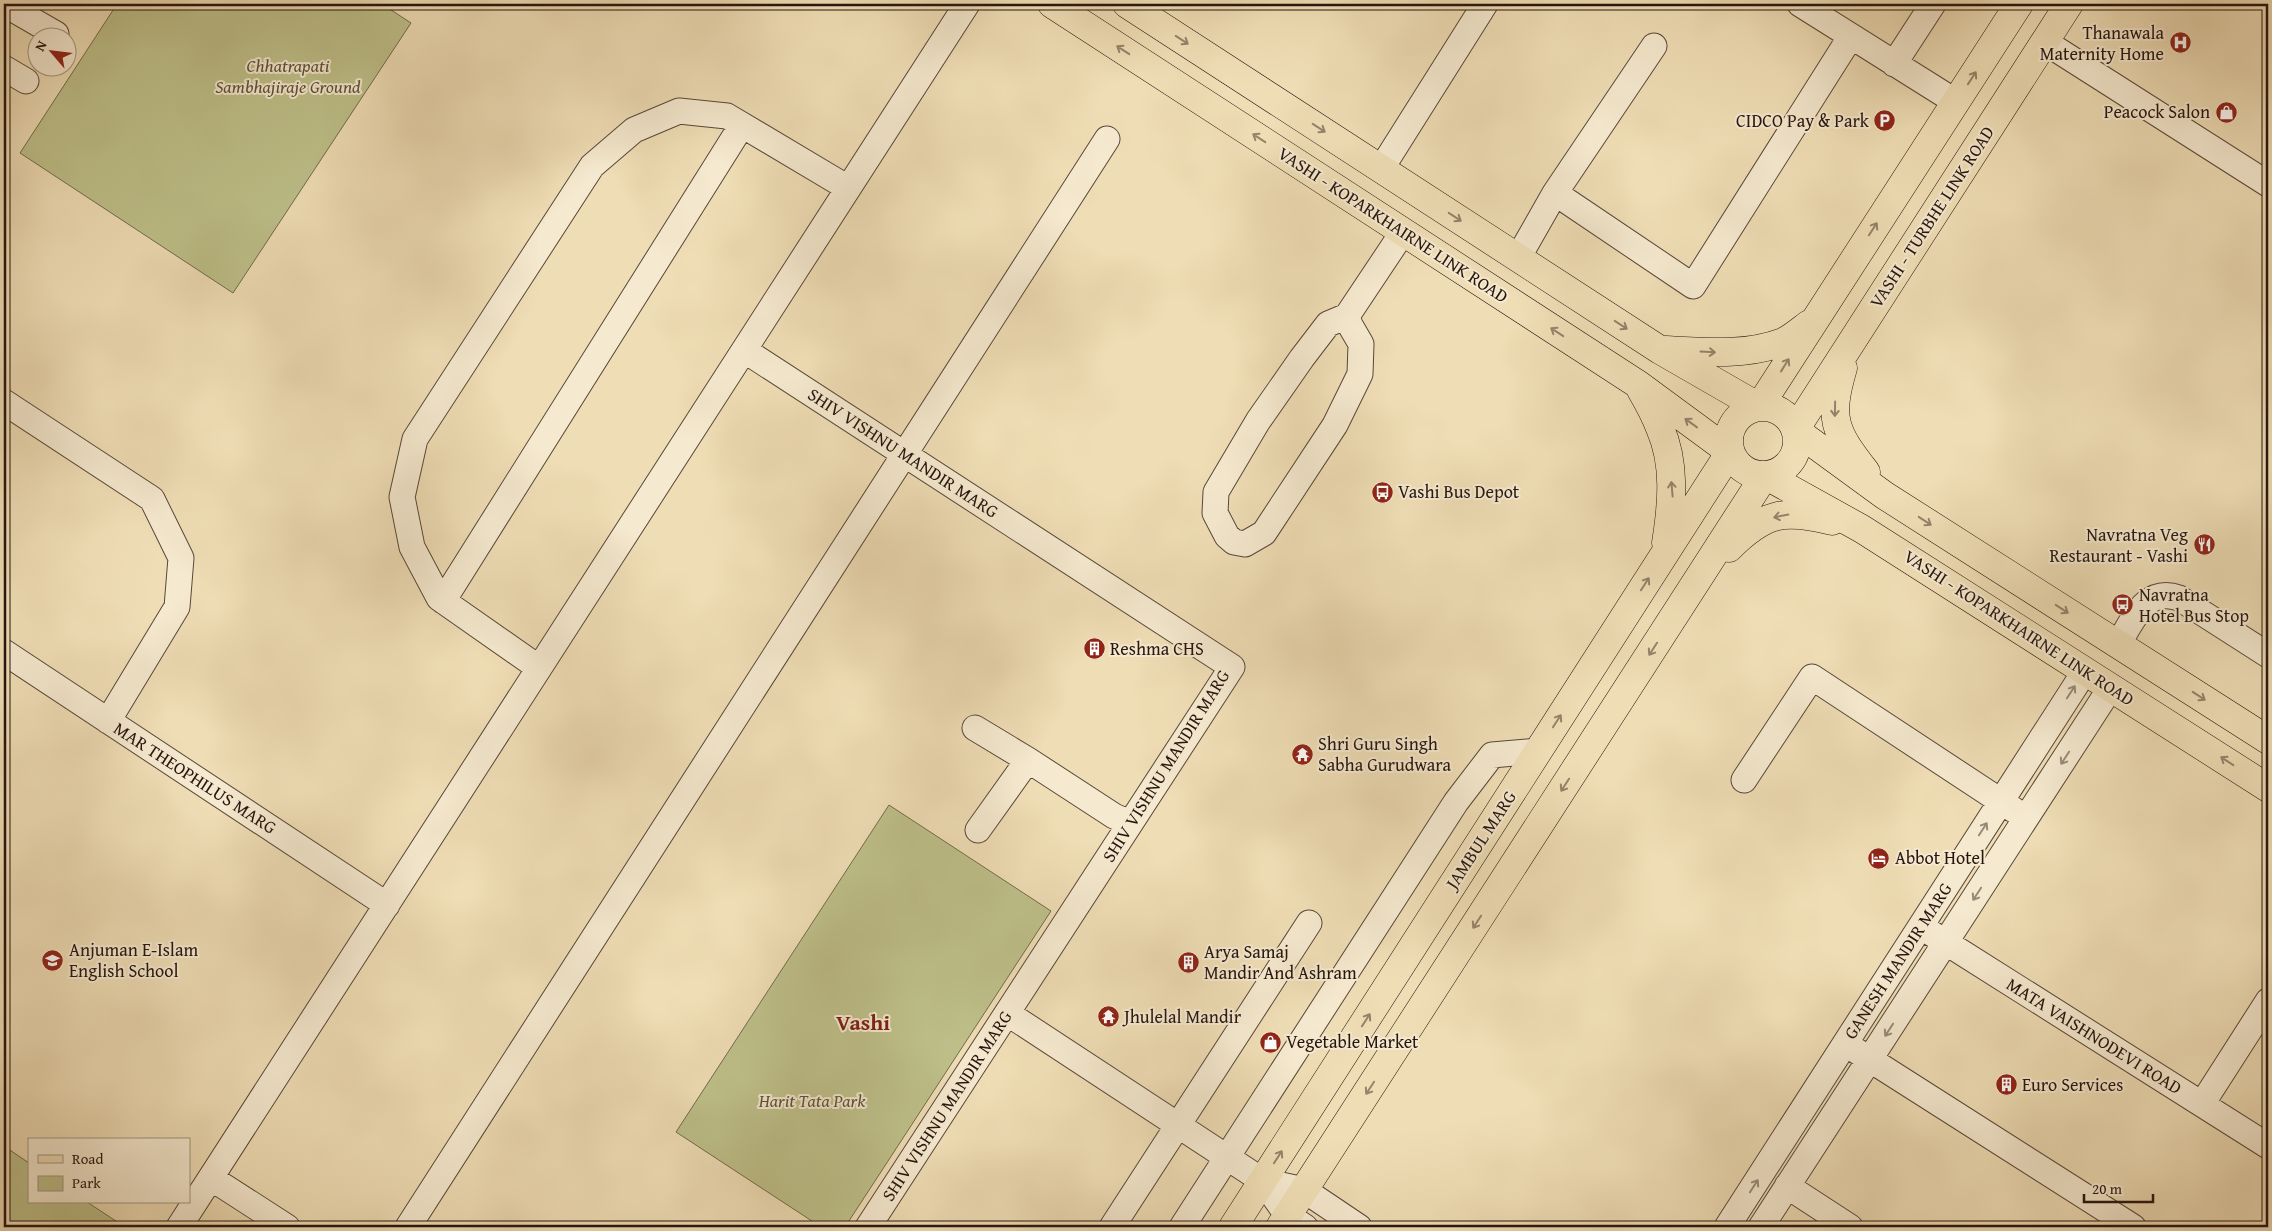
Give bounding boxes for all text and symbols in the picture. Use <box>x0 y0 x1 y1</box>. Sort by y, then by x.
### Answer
place label: Thanawala Maternity Home <box>2040 19 2164 67</box>
north arrow <box>28 28 78 78</box>
hospital icon: Thanawala Maternity Home <box>2168 31 2192 55</box>
one-way arrow <box>1175 35 1189 45</box>
text: N <box>29 37 52 55</box>
one-way arrow <box>1116 44 1130 54</box>
park label: Chhatrapati Sambhajiraje Ground <box>215 52 361 100</box>
one-way arrow <box>1966 71 1977 85</box>
place label: Peacock Salon <box>2104 98 2210 125</box>
shop icon: Peacock Salon <box>2214 100 2238 124</box>
place label: CIDCO Pay & Park <box>1736 107 1870 134</box>
parking icon: CIDCO Pay & Park <box>1873 109 1897 133</box>
street label: VASHI - TURBHE LINK ROAD <box>1862 120 2001 313</box>
one-way arrow <box>1311 124 1325 134</box>
one-way arrow <box>1252 133 1266 143</box>
street label: VASHI - KOPARKHAIRNE LINK ROAD <box>1273 140 1514 309</box>
one-way arrow <box>1448 212 1462 222</box>
one-way arrow <box>1868 222 1879 236</box>
one-way arrow <box>1613 320 1627 330</box>
one-way arrow <box>1550 326 1564 336</box>
one-way arrow <box>1700 348 1716 357</box>
one-way arrow <box>1781 359 1791 373</box>
street label: SHIV VISHNU MANDIR MARG <box>803 381 1004 525</box>
one-way arrow <box>1831 401 1840 417</box>
one-way arrow <box>1684 418 1698 428</box>
place label: Vashi Bus Depot <box>1398 478 1520 505</box>
bus stop icon: Vashi Bus Depot <box>1370 480 1394 504</box>
one-way arrow <box>1667 481 1676 497</box>
one-way arrow <box>1773 511 1789 521</box>
one-way arrow <box>1918 516 1932 526</box>
place label: Navratna Veg Restaurant - Vashi <box>2050 521 2188 569</box>
restaurant icon: Navratna Veg Restaurant - Vashi <box>2192 533 2216 557</box>
street label: VASHI - KOPARKHAIRNE LINK ROAD <box>1899 543 2140 712</box>
one-way arrow <box>1640 578 1650 592</box>
place label: Navratna Hotel Bus Stop <box>2139 581 2249 629</box>
bus stop icon: Navratna Hotel Bus Stop <box>2111 593 2135 617</box>
one-way arrow <box>2055 604 2069 614</box>
place label: Reshma CHS <box>1110 635 1204 662</box>
building icon: Reshma CHS <box>1082 637 1106 661</box>
one-way arrow <box>1648 641 1658 655</box>
street label: SHIV VISHNU MANDIR MARG <box>1095 664 1236 867</box>
one-way arrow <box>2066 685 2076 699</box>
one-way arrow <box>2192 691 2206 701</box>
one-way arrow <box>1552 714 1563 728</box>
street label: MAR THEOPHILUS MARG <box>109 715 282 841</box>
place label: Shri Guru Singh Sabha Gurudwara <box>1318 730 1452 778</box>
temple icon: Shri Guru Singh Sabha Gurudwara <box>1290 742 1314 766</box>
one-way arrow <box>2060 750 2070 764</box>
one-way arrow <box>2221 756 2235 766</box>
one-way arrow <box>1560 778 1570 792</box>
street label: JAMBUL MARG <box>1437 785 1523 896</box>
one-way arrow <box>1978 822 1988 836</box>
place label: Abbot Hotel <box>1895 844 1985 871</box>
hotel icon: Abbot Hotel <box>1867 846 1891 870</box>
street label: GANESH MANDIR MARG <box>1837 877 1959 1044</box>
one-way arrow <box>1972 887 1982 901</box>
one-way arrow <box>1472 914 1482 928</box>
place label: Anjuman E-Islam English School <box>69 936 198 984</box>
place label: Arya Samaj Mandir And Ashram <box>1204 938 1357 986</box>
school or university icon: Anjuman E-Islam English School <box>41 948 65 972</box>
building icon: Arya Samaj Mandir And Ashram <box>1176 950 1200 974</box>
street label: MATA VAISHNODEVI ROAD <box>2001 970 2187 1101</box>
place label: Jhulelal Mandir <box>1122 1003 1242 1030</box>
street label: SHIV VISHNU MANDIR MARG <box>875 1005 1019 1206</box>
temple icon: Jhulelal Mandir <box>1096 1005 1120 1029</box>
district label: Vashi <box>836 1006 890 1038</box>
one-way arrow <box>1360 1013 1371 1027</box>
one-way arrow <box>1883 1023 1893 1037</box>
place label: Vegetable Market <box>1286 1028 1419 1055</box>
shop icon: Vegetable Market <box>1258 1030 1282 1054</box>
place label: Euro Services <box>2022 1071 2123 1098</box>
building icon: Euro Services <box>1994 1073 2018 1097</box>
one-way arrow <box>1365 1080 1375 1094</box>
park label: Harit Tata Park <box>758 1087 866 1114</box>
legend <box>28 1138 190 1204</box>
text: Road <box>72 1148 103 1169</box>
one-way arrow <box>1273 1150 1283 1164</box>
scale bar <box>2084 1171 2153 1203</box>
text: Park <box>72 1172 101 1193</box>
text: 20 m <box>2092 1178 2123 1199</box>
one-way arrow <box>1749 1180 1759 1194</box>

